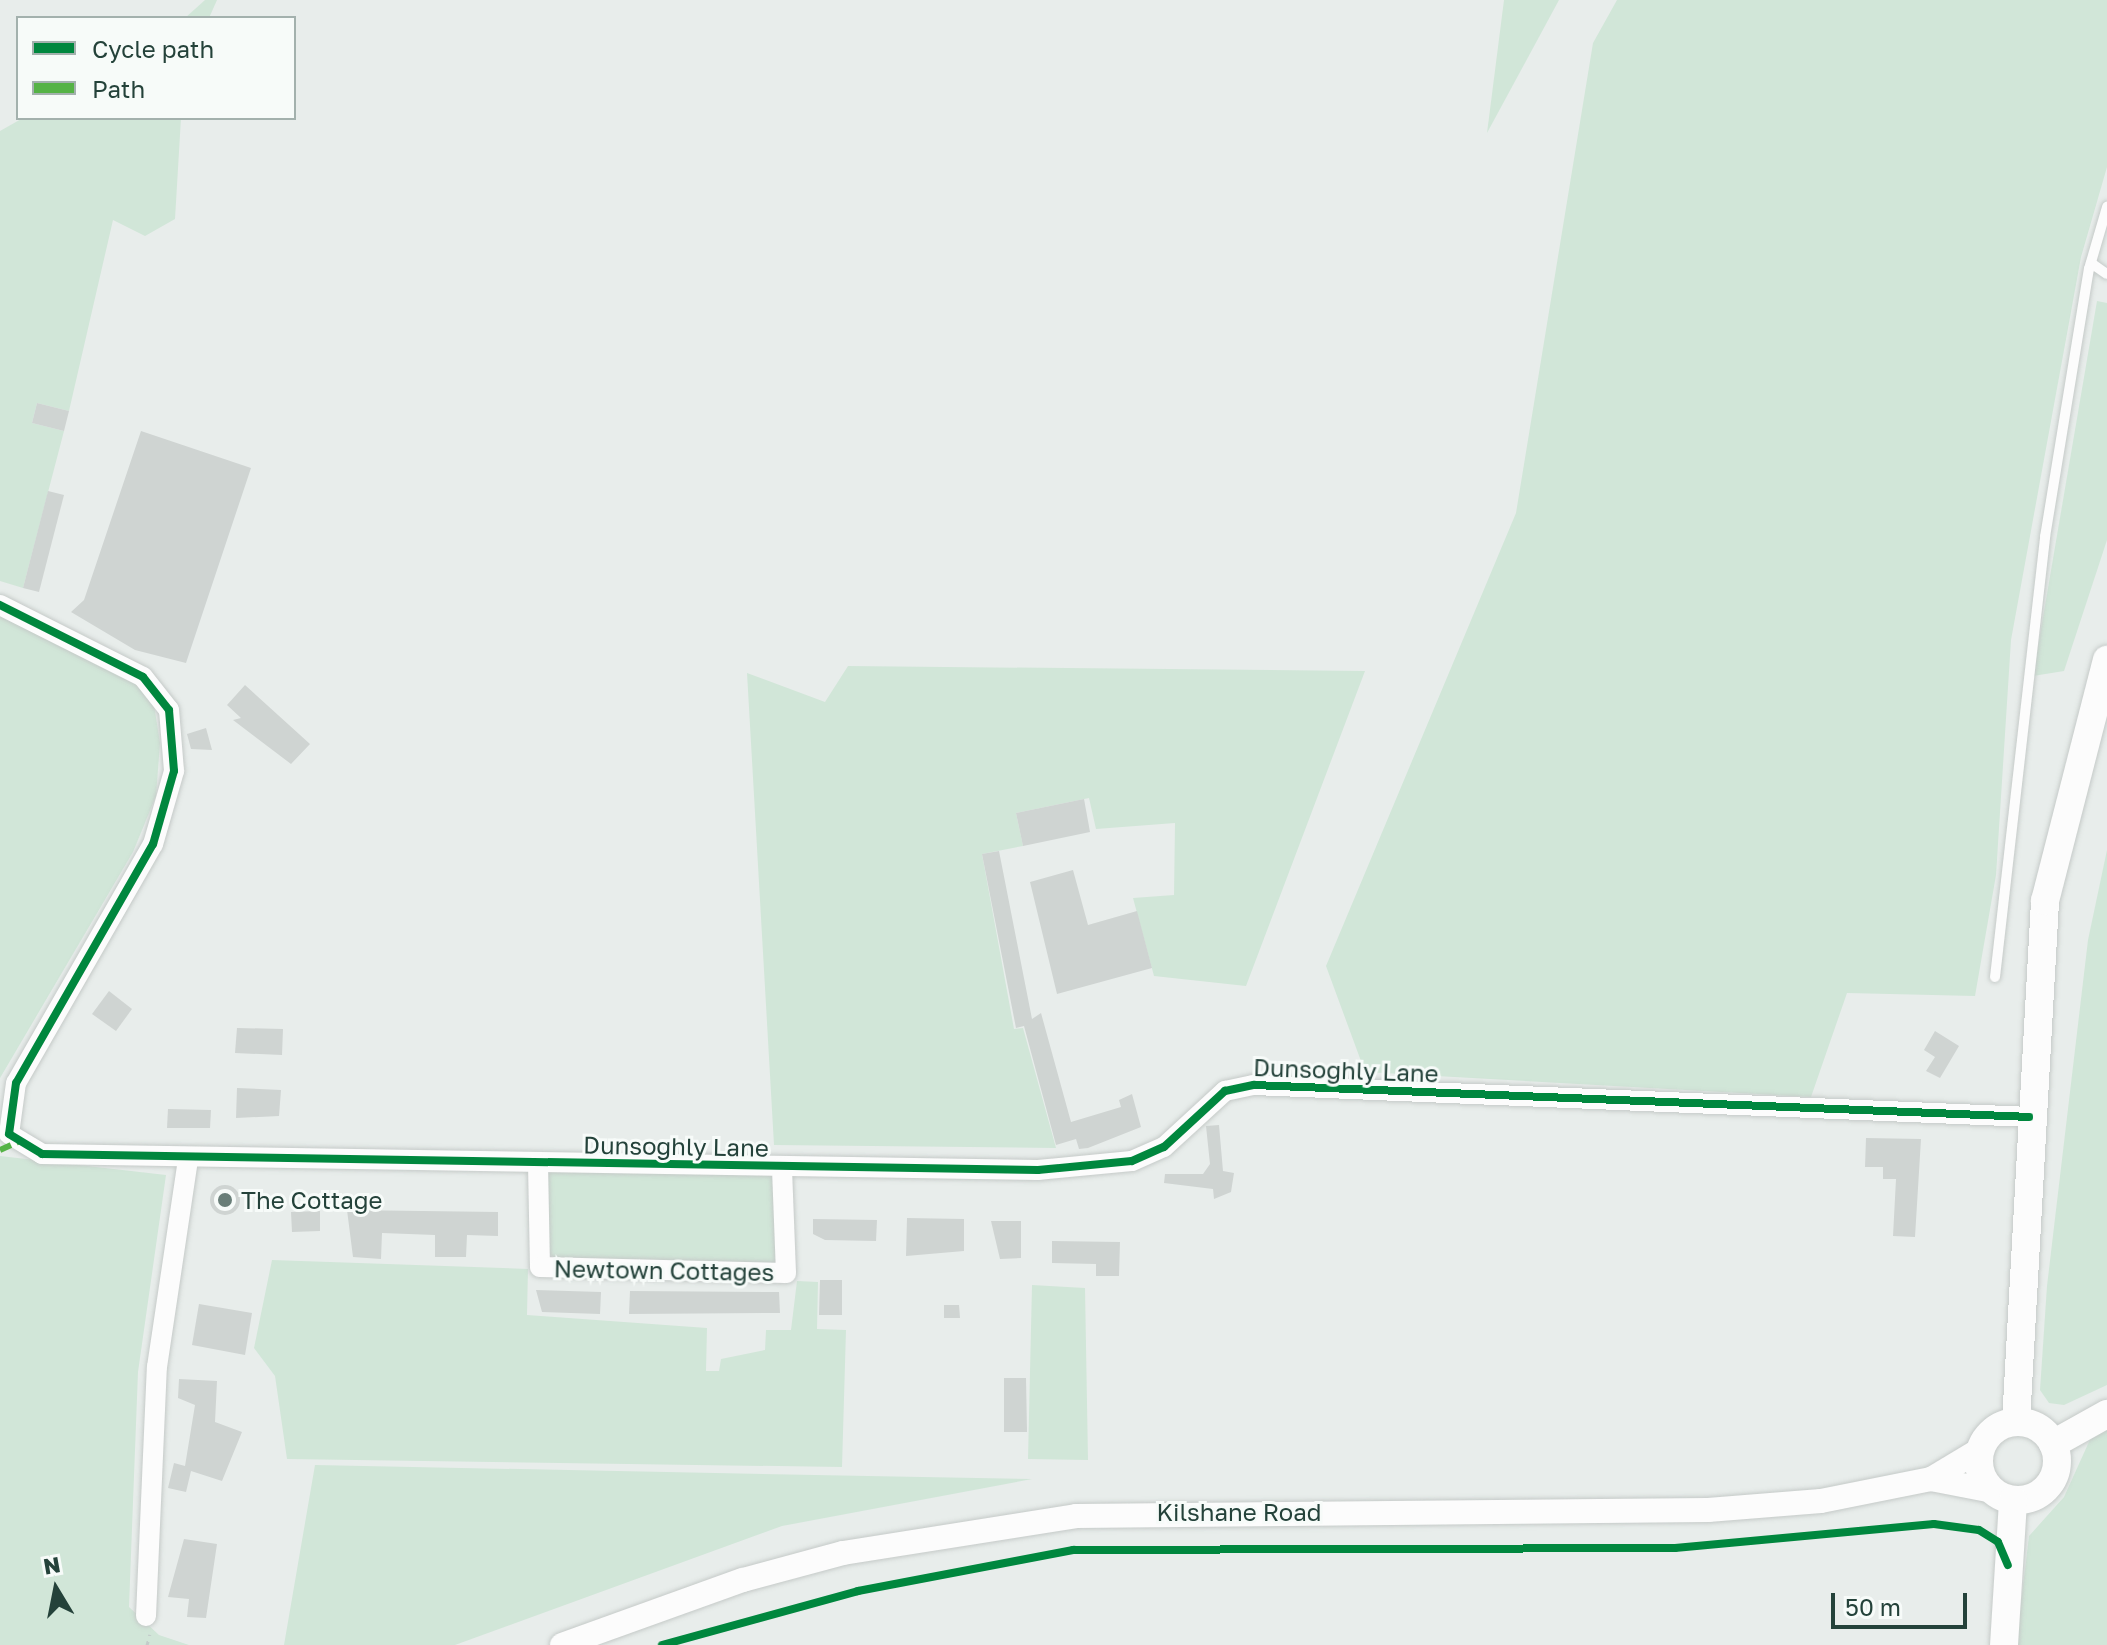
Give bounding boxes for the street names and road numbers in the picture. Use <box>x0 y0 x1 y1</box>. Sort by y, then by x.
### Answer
street label: Dunsoghly Lane <box>1253 1052 1439 1088</box>
street label: Dunsoghly Lane <box>583 1130 769 1162</box>
street label: Newtown Cottages <box>554 1254 774 1286</box>
street label: Kilshane Road <box>1156 1498 1322 1526</box>

